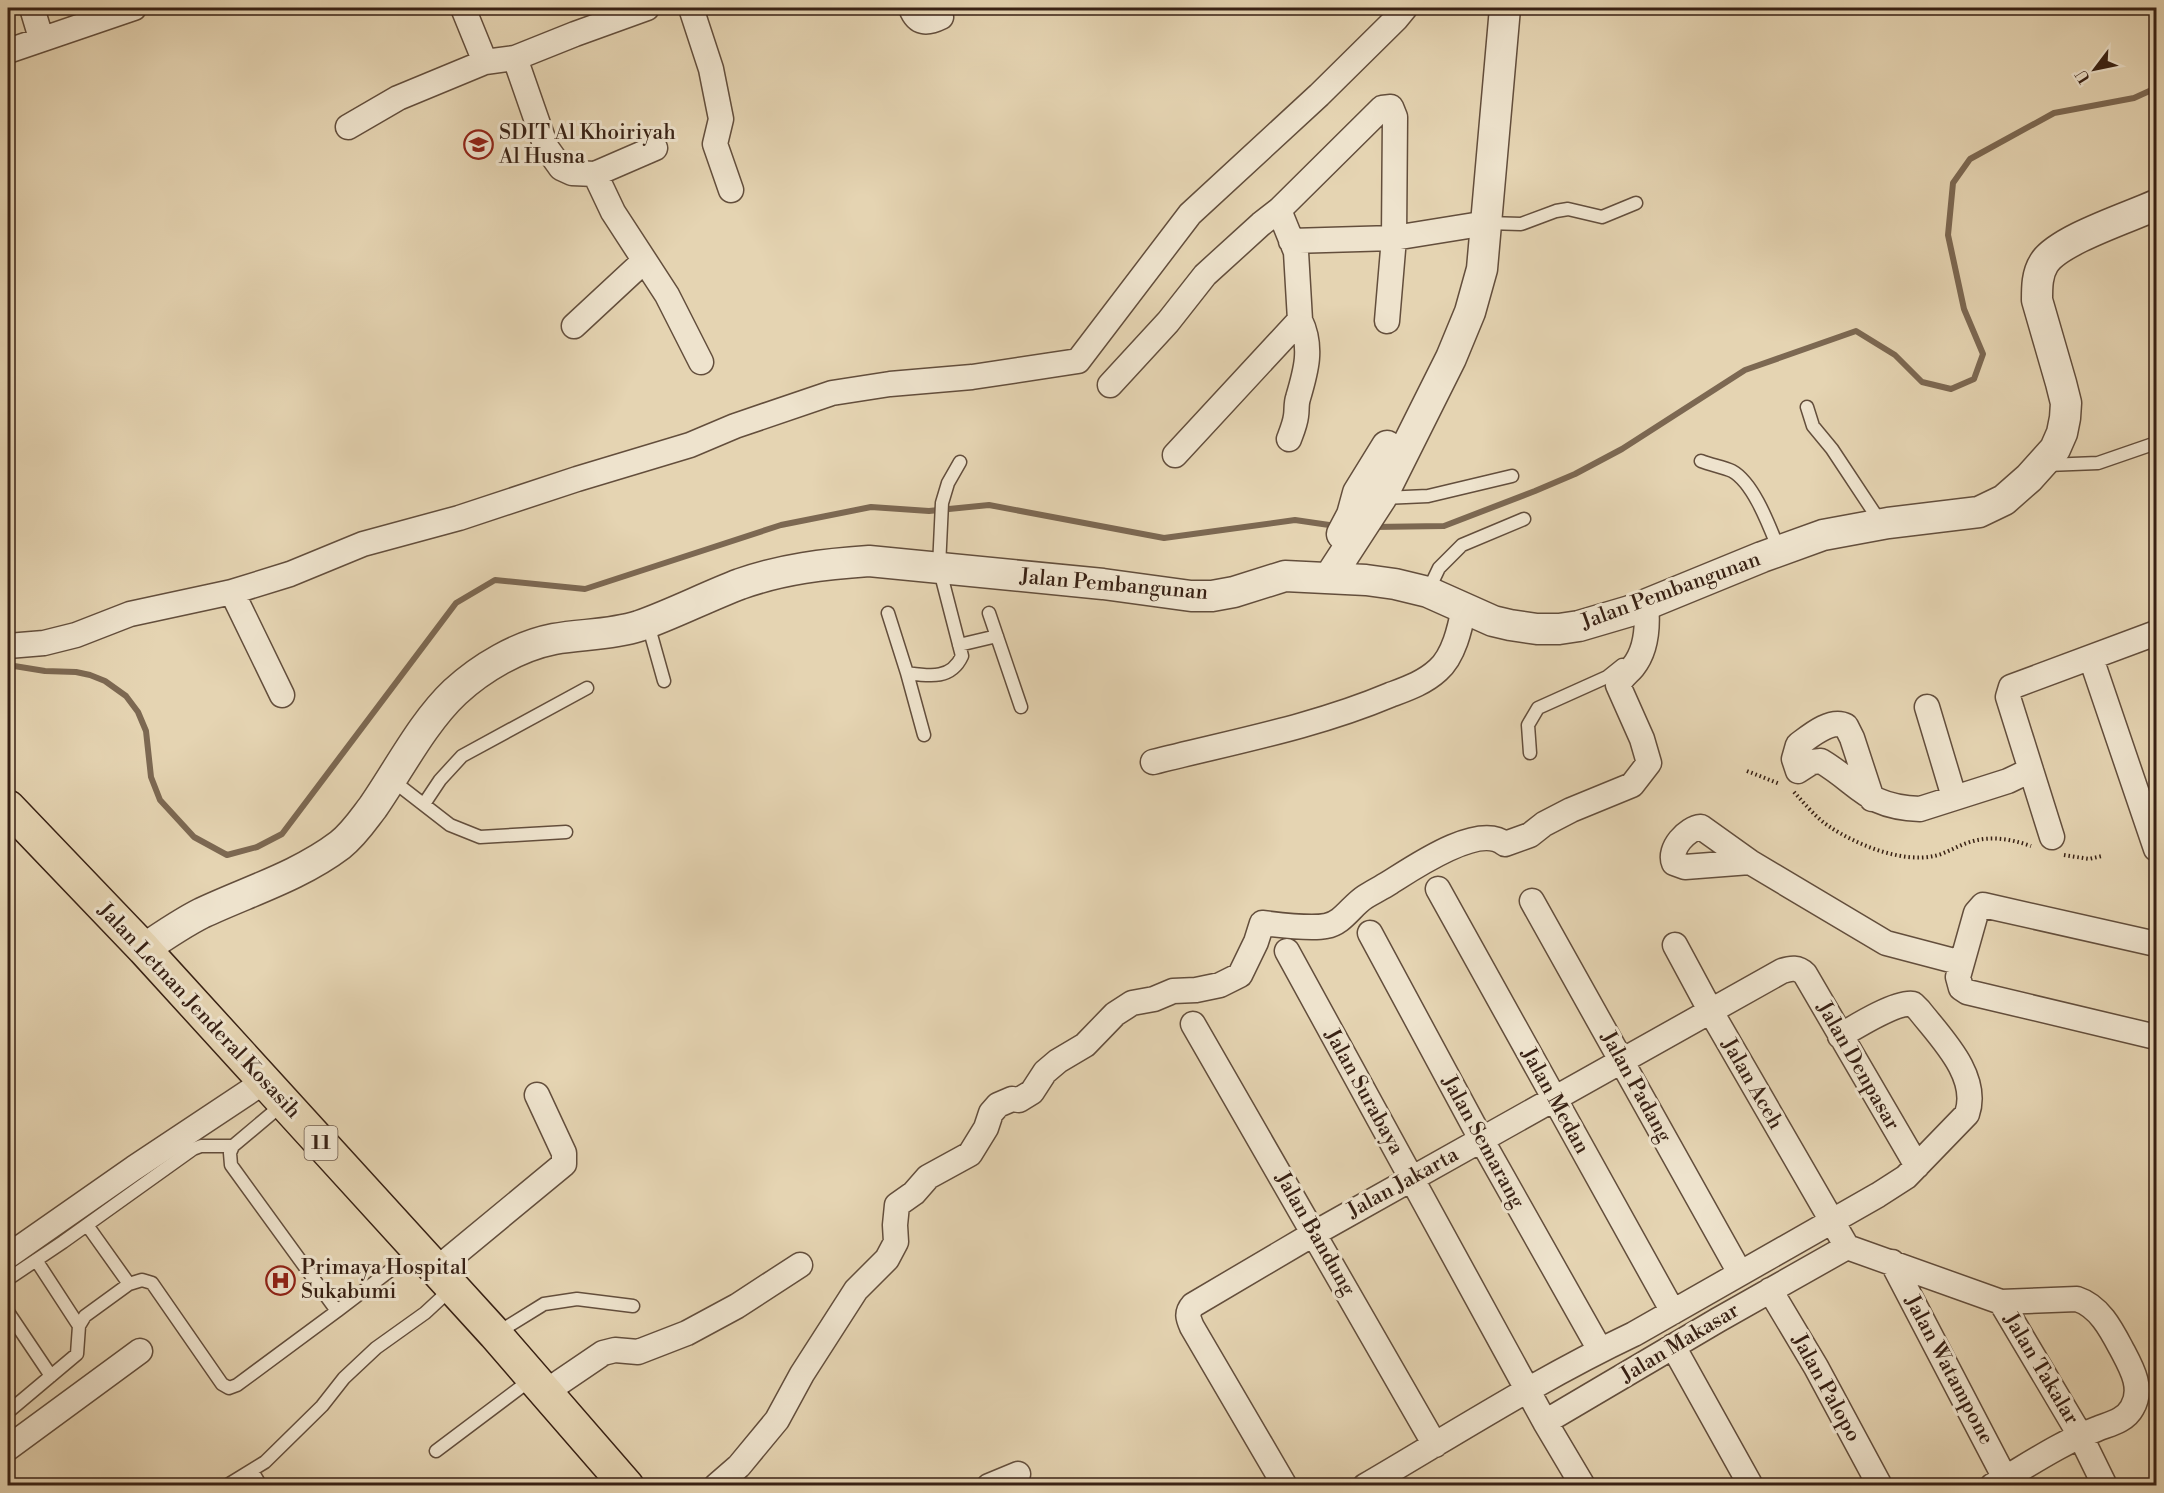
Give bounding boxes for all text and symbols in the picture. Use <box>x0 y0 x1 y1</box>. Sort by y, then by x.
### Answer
north arrow <box>2065 39 2125 99</box>
text: U <box>2071 65 2095 87</box>
place label: SDIT Al Khoiriyah Al Husna <box>498 120 676 170</box>
school or university icon: SDIT Al Khoiriyah Al Husna <box>462 129 494 161</box>
street label: Jalan Pembangunan <box>1577 546 1765 636</box>
street label: Jalan Pembangunan <box>1018 564 1210 606</box>
street label: Jalan Letnan Jenderal Kosasih <box>92 897 306 1125</box>
street label: Jalan Denpasar <box>1810 996 1905 1135</box>
street label: Jalan Surabaya <box>1318 1024 1409 1160</box>
street label: Jalan Padang <box>1594 1026 1677 1147</box>
street label: Jalan Aceh <box>1715 1033 1789 1135</box>
street label: Jalan Medan <box>1515 1042 1595 1159</box>
street label: Jalan Semarang <box>1435 1070 1530 1213</box>
road number: 11 <box>304 1126 338 1160</box>
street label: Jalan Jakarta <box>1342 1142 1463 1225</box>
street label: Jalan Bandung <box>1269 1167 1361 1301</box>
place label: Primaya Hospital Sukabumi <box>301 1255 467 1305</box>
hospital icon: Primaya Hospital Sukabumi <box>264 1264 296 1296</box>
street label: Jalan Watampone <box>1898 1290 1999 1449</box>
street label: Jalan Makasar <box>1615 1297 1744 1389</box>
street label: Jalan Takalar <box>1997 1308 2084 1430</box>
street label: Jalan Palopo <box>1785 1329 1866 1446</box>

